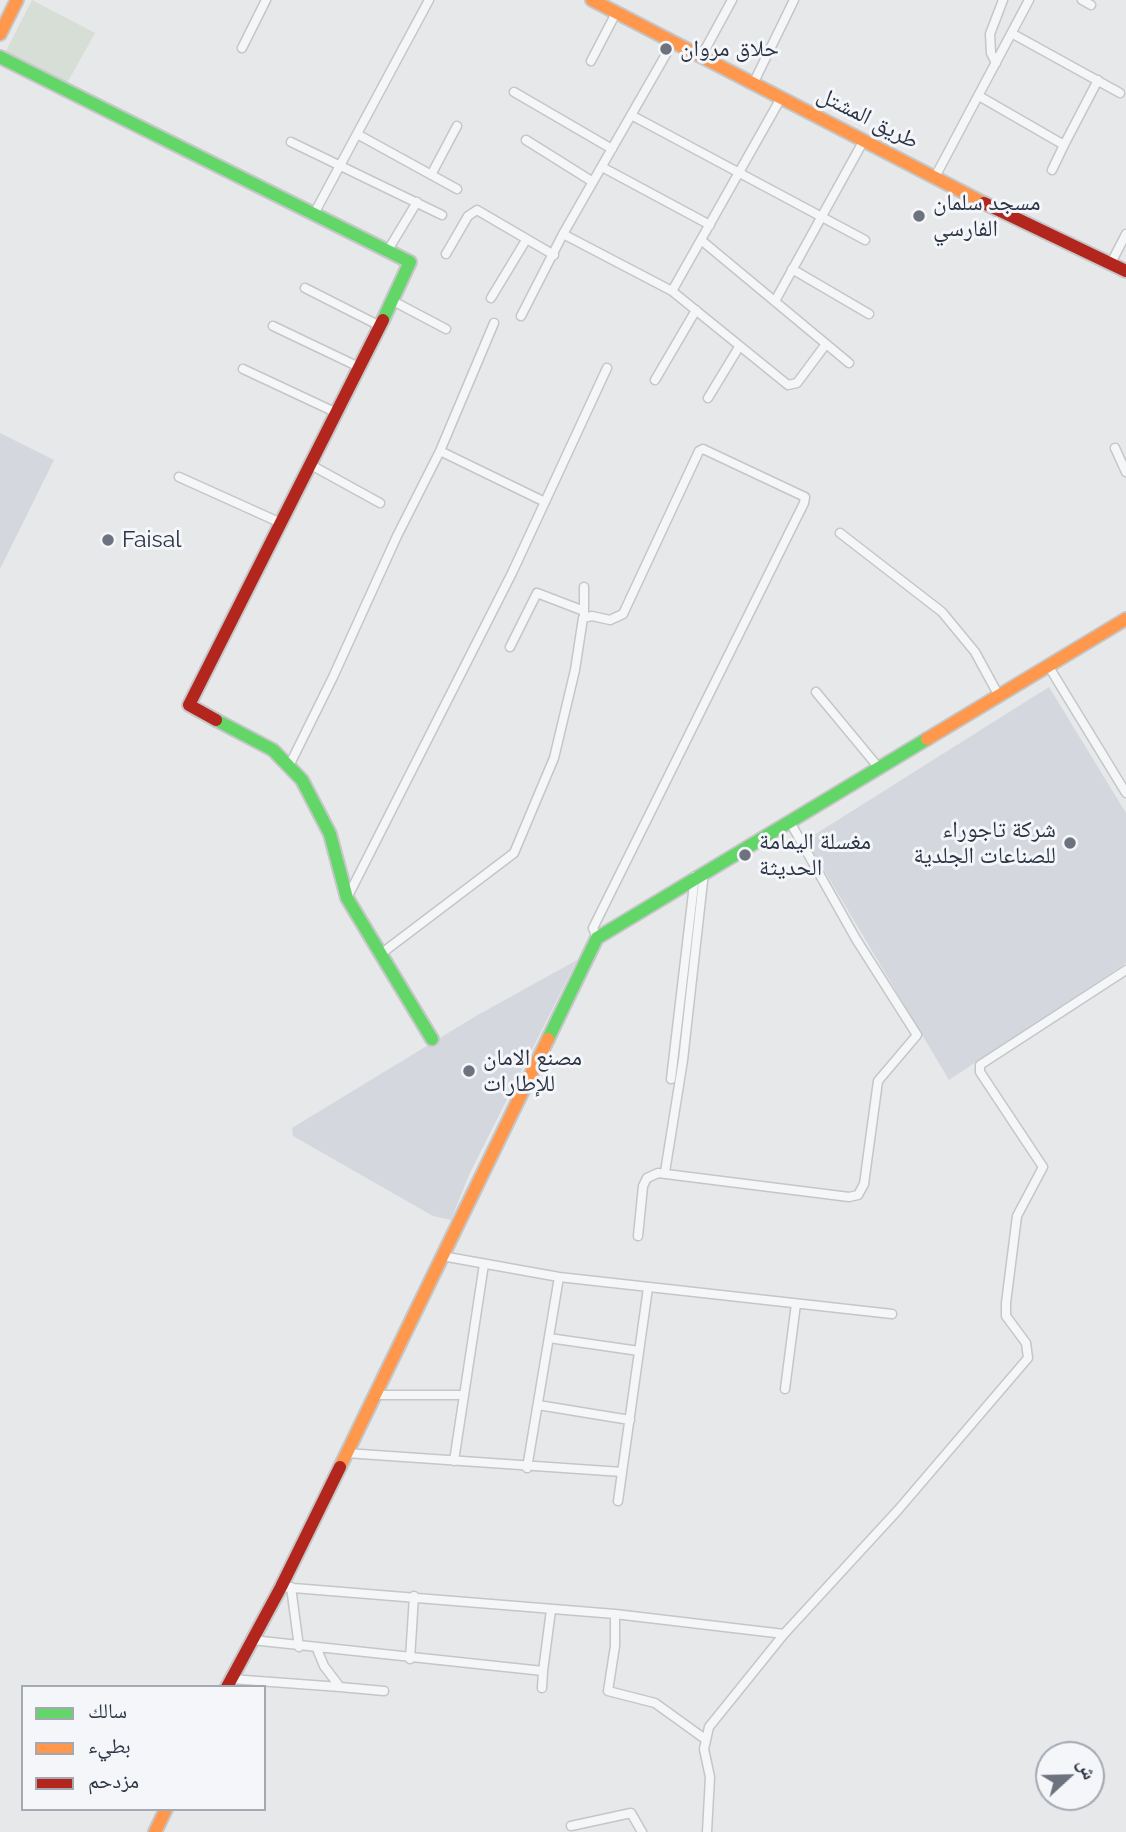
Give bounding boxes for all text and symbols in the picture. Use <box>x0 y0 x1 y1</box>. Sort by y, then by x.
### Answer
place label: حلاق مروان <box>680 35 779 63</box>
marker: حلاق مروان <box>658 41 674 57</box>
street label: طريق المشتل <box>813 81 923 155</box>
place label: مسجد سلمان الفارسي <box>933 189 1040 243</box>
marker: مسجد سلمان الفارسي <box>911 208 927 224</box>
place label: Faisal <box>122 526 181 554</box>
marker: Faisal <box>100 532 116 548</box>
place label: شركة تاجوراء للصناعات الجلدية <box>914 816 1056 870</box>
place label: مغسلة اليمامة الحديثة <box>759 828 871 882</box>
marker: شركة تاجوراء للصناعات الجلدية <box>1062 835 1078 851</box>
marker: مغسلة اليمامة الحديثة <box>737 847 753 863</box>
place label: مصنع الامان للإطارات <box>483 1044 582 1098</box>
marker: مصنع الامان للإطارات <box>461 1063 477 1079</box>
legend <box>21 1685 266 1811</box>
text: سالك <box>88 1698 127 1723</box>
text: بطيء <box>88 1733 131 1758</box>
north arrow <box>1035 1741 1105 1811</box>
text: ش <box>1074 1755 1102 1782</box>
text: مزدحم <box>88 1768 139 1793</box>

